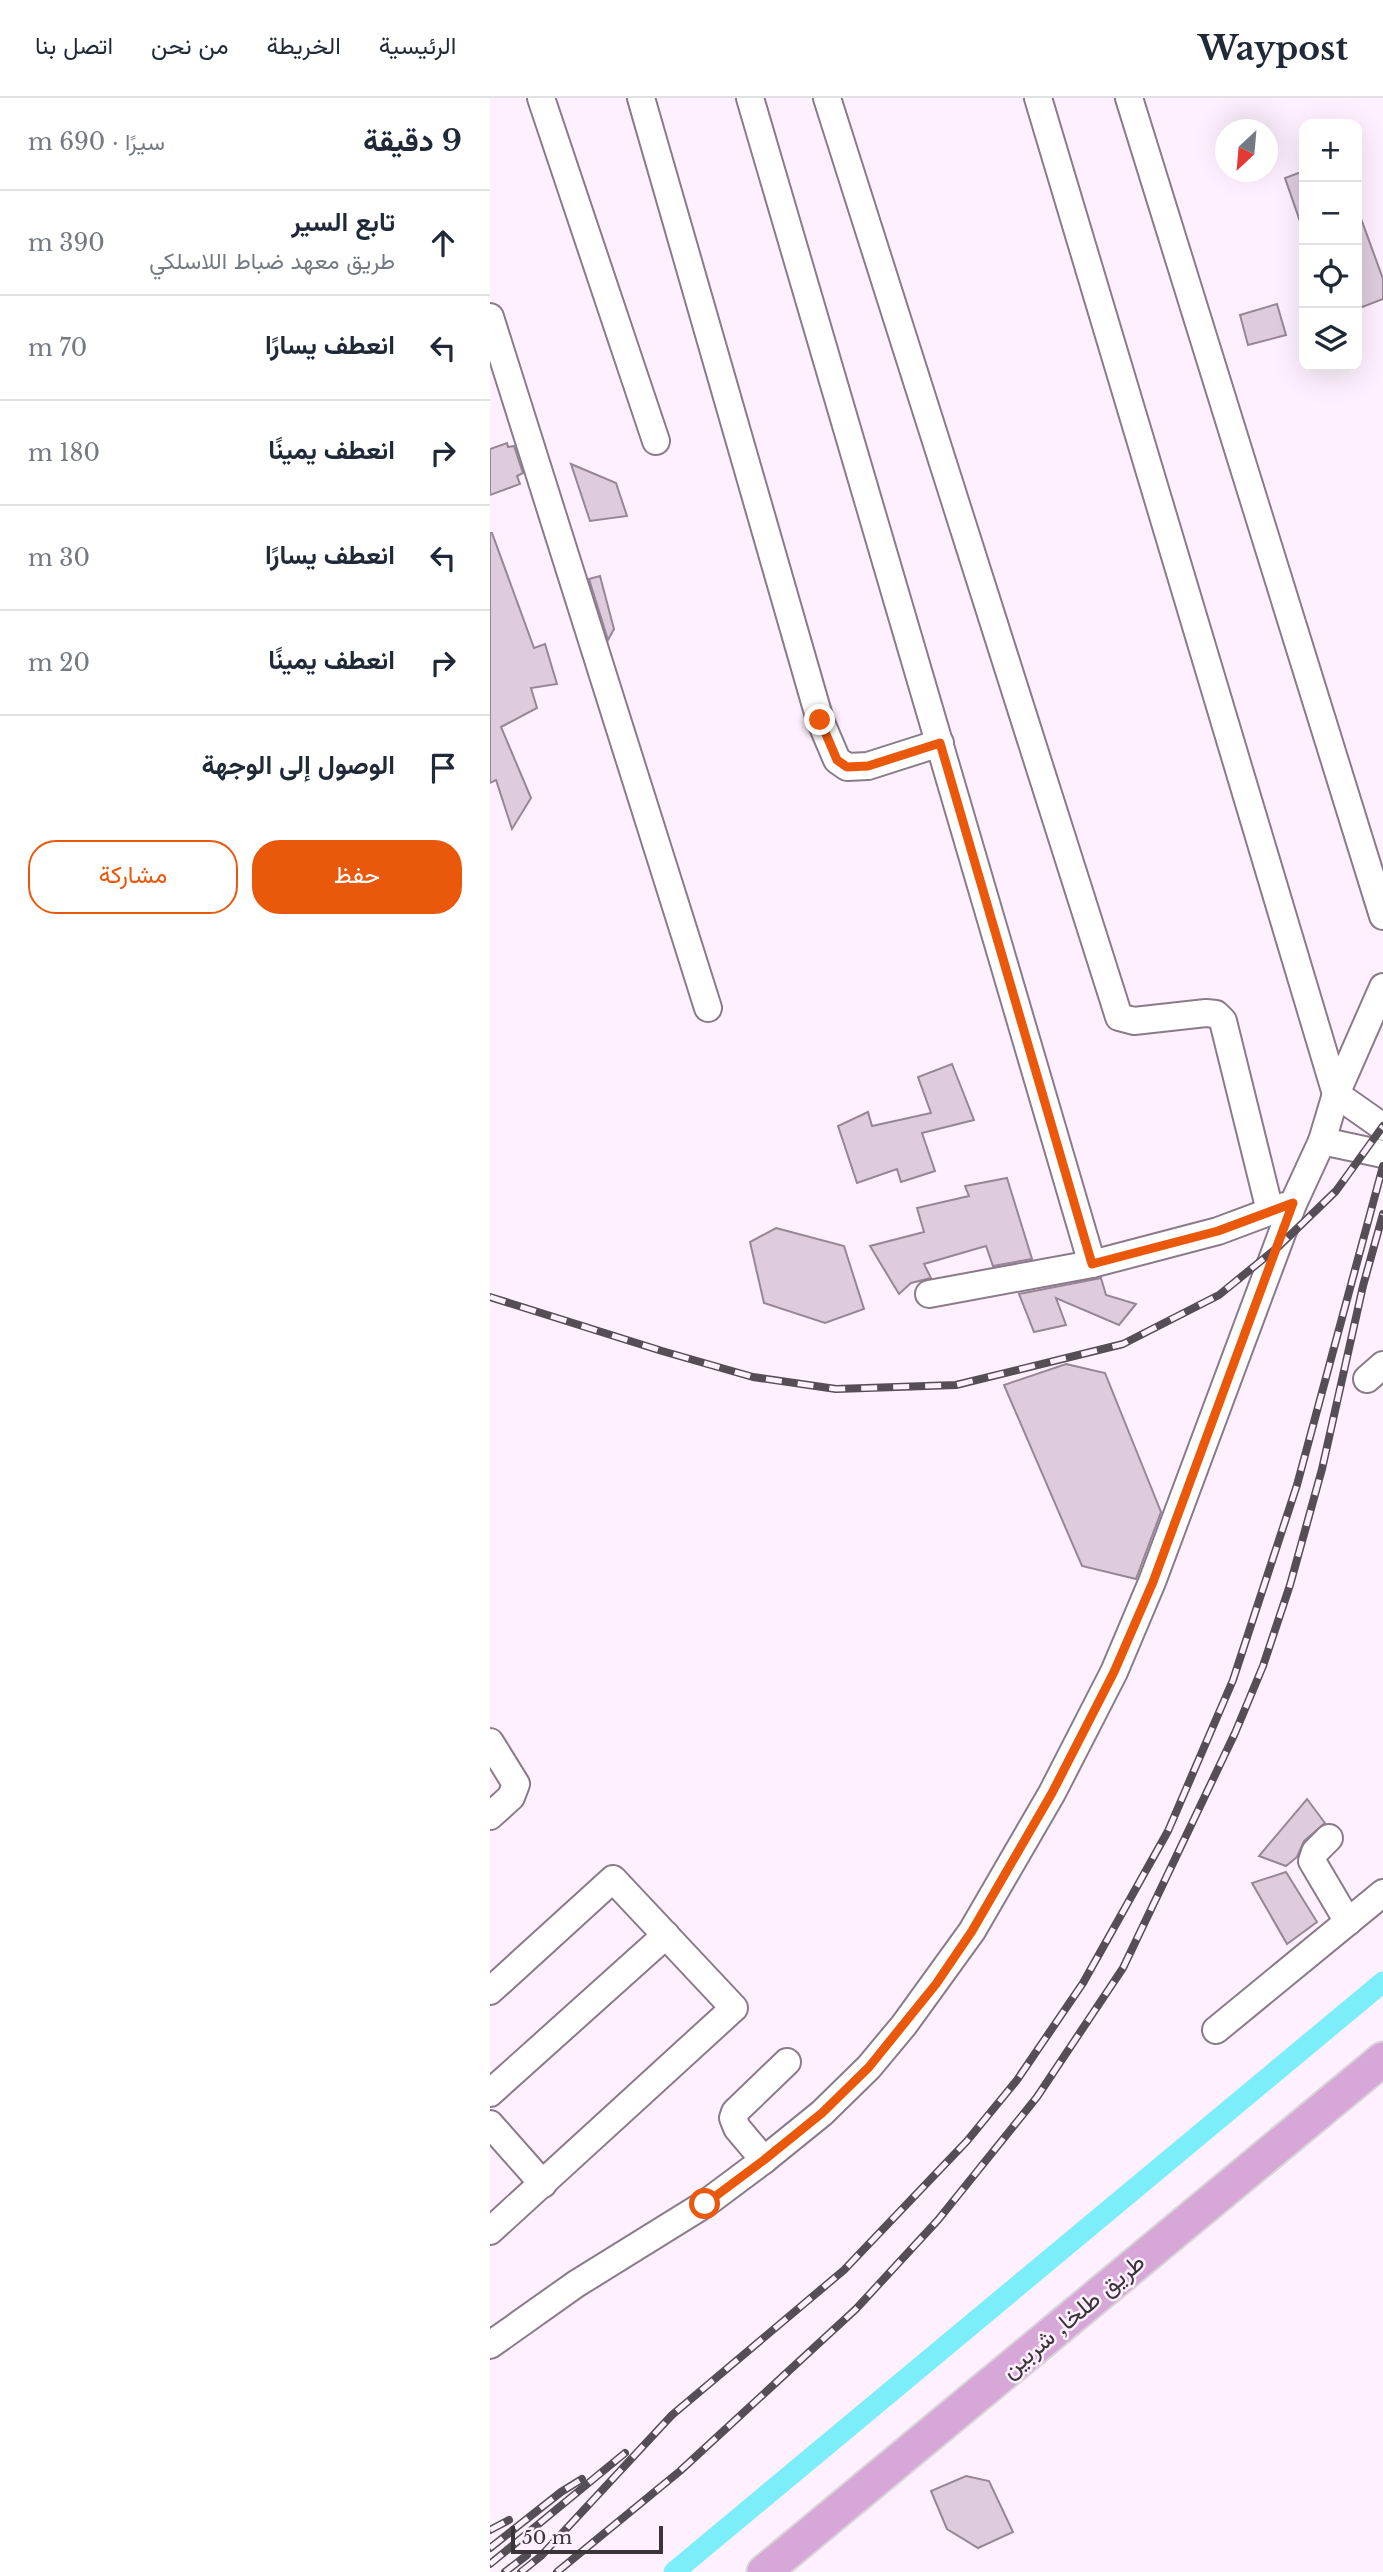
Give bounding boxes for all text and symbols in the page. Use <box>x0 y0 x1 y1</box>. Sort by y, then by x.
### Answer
text: Waypost <box>1198 28 1348 69</box>
text: اتصل بنا <box>35 31 113 60</box>
text: من نحن <box>151 31 229 60</box>
text: الخريطة <box>267 31 341 60</box>
text: الرئيسية <box>379 31 456 60</box>
north arrow <box>1215 119 1278 182</box>
map controls <box>1299 119 1362 371</box>
button: + <box>1299 119 1362 182</box>
text: 9 دقيقة <box>363 122 462 159</box>
text: سيرًا · 690 m <box>28 128 165 156</box>
button: − <box>1299 182 1362 245</box>
text: تابع السير <box>291 206 395 238</box>
icon: ahead <box>424 224 462 262</box>
text: 390 m <box>28 229 105 257</box>
button: locate <box>1299 245 1362 308</box>
text: طريق معهد ضباط اللاسلكي <box>149 247 395 275</box>
button: layers <box>1299 308 1362 371</box>
text: انعطف يسارًا <box>265 329 395 361</box>
icon: left <box>424 329 462 367</box>
text: 70 m <box>28 334 87 362</box>
text: انعطف يمينًا <box>268 434 395 466</box>
icon: right <box>424 434 462 472</box>
text: 180 m <box>28 439 100 467</box>
text: انعطف يسارًا <box>265 539 395 571</box>
icon: left <box>424 539 462 577</box>
text: 30 m <box>28 544 90 572</box>
text: انعطف يمينًا <box>268 644 395 676</box>
icon: right <box>424 644 462 682</box>
text: 20 m <box>28 649 90 677</box>
route end <box>804 704 835 735</box>
text: الوصول إلى الوجهة <box>201 749 395 781</box>
icon: arrive <box>424 749 462 787</box>
button: مشاركة <box>28 840 238 914</box>
button: حفظ <box>252 840 462 914</box>
route start <box>689 2188 720 2219</box>
street label: طريق طلخا, شربين <box>995 2247 1151 2385</box>
scale bar <box>511 2523 663 2555</box>
text: 50 m <box>522 2526 572 2549</box>

